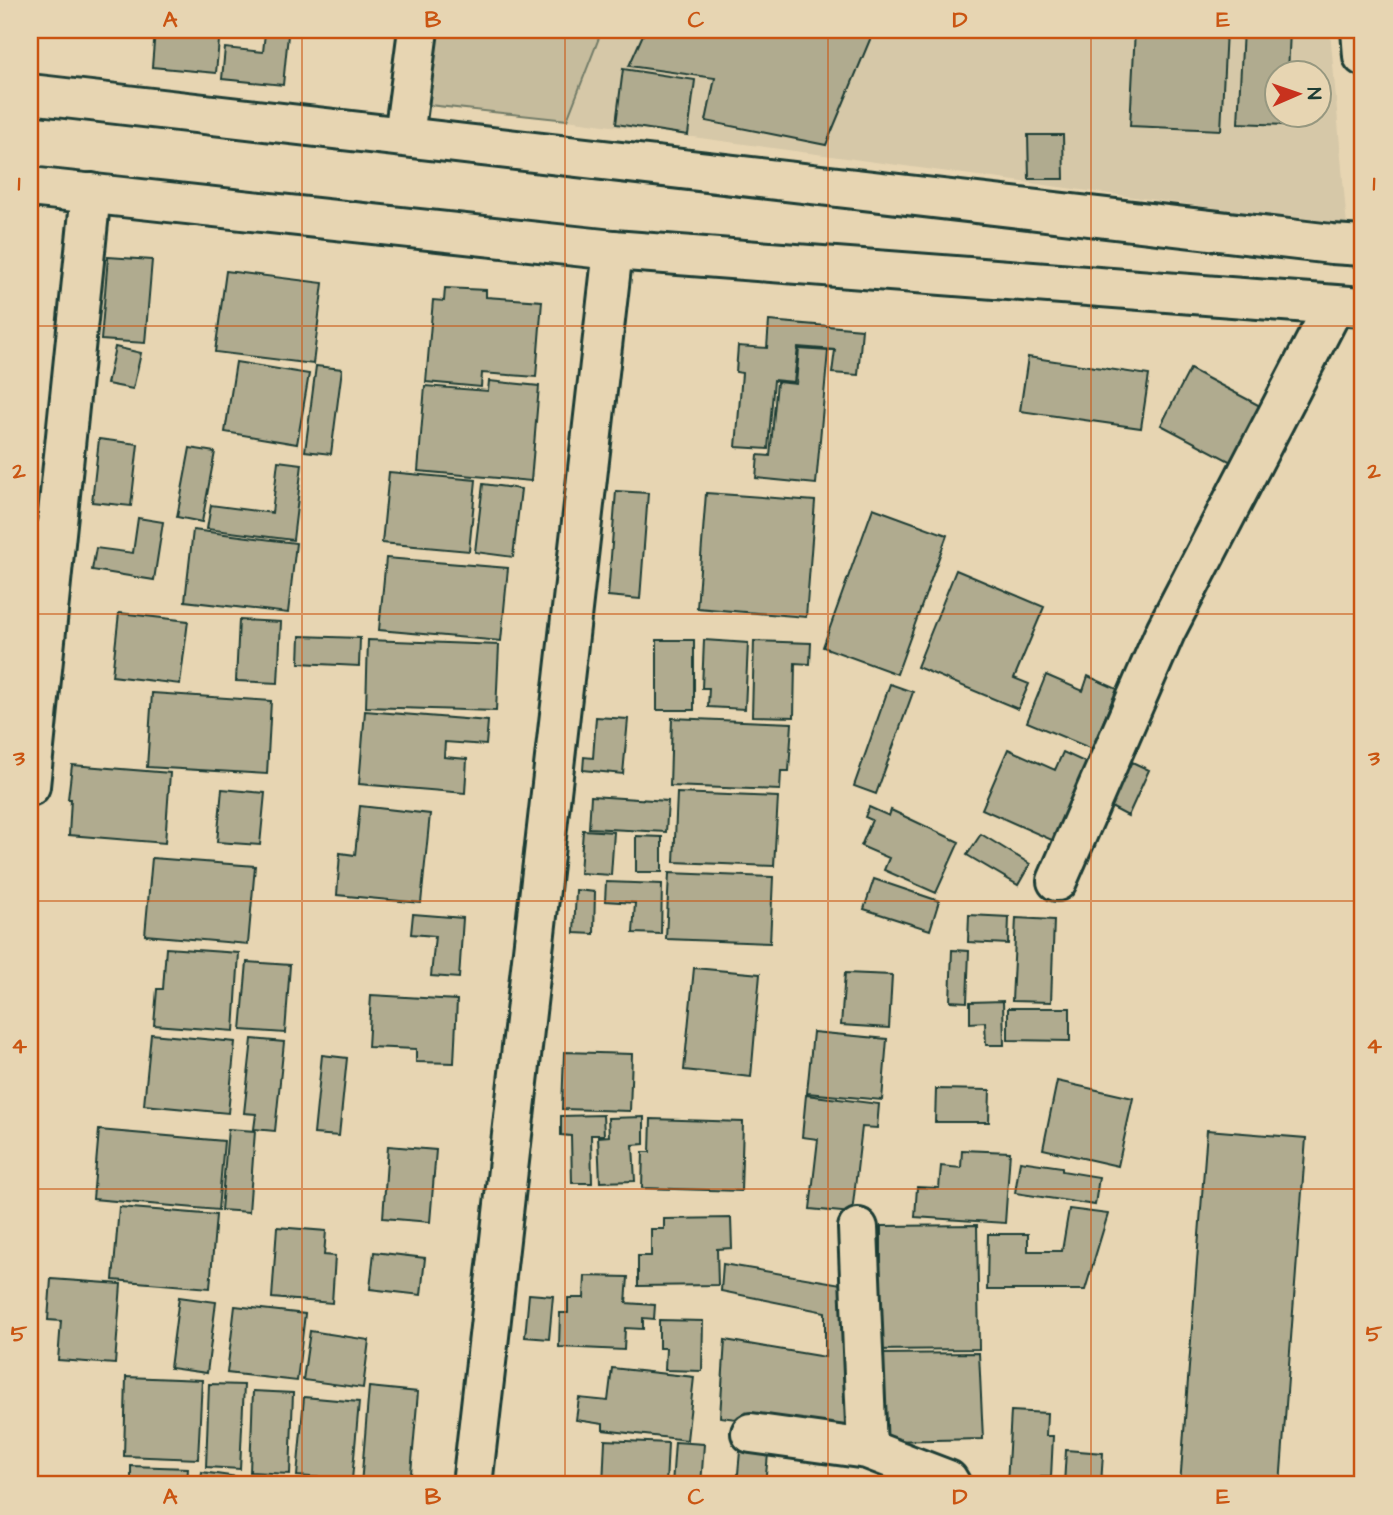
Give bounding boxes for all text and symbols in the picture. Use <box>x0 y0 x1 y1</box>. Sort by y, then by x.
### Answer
text: A <box>163 4 178 36</box>
text: B <box>425 4 442 36</box>
text: C <box>688 4 705 36</box>
text: D <box>953 4 968 36</box>
text: E <box>1216 4 1230 36</box>
north arrow <box>1264 60 1334 130</box>
text: N <box>1300 87 1327 100</box>
text: 1 <box>18 167 21 199</box>
text: 1 <box>1373 167 1376 199</box>
text: 2 <box>11 455 26 487</box>
text: 2 <box>1366 455 1381 487</box>
text: 3 <box>12 742 25 774</box>
text: 3 <box>1367 742 1380 774</box>
text: 4 <box>11 1030 27 1062</box>
text: 4 <box>1366 1030 1382 1062</box>
text: 5 <box>11 1318 28 1350</box>
text: 5 <box>1366 1318 1383 1350</box>
text: A <box>163 1481 178 1513</box>
text: B <box>425 1481 442 1513</box>
text: C <box>688 1481 705 1513</box>
text: D <box>953 1481 968 1513</box>
text: E <box>1216 1481 1230 1513</box>

